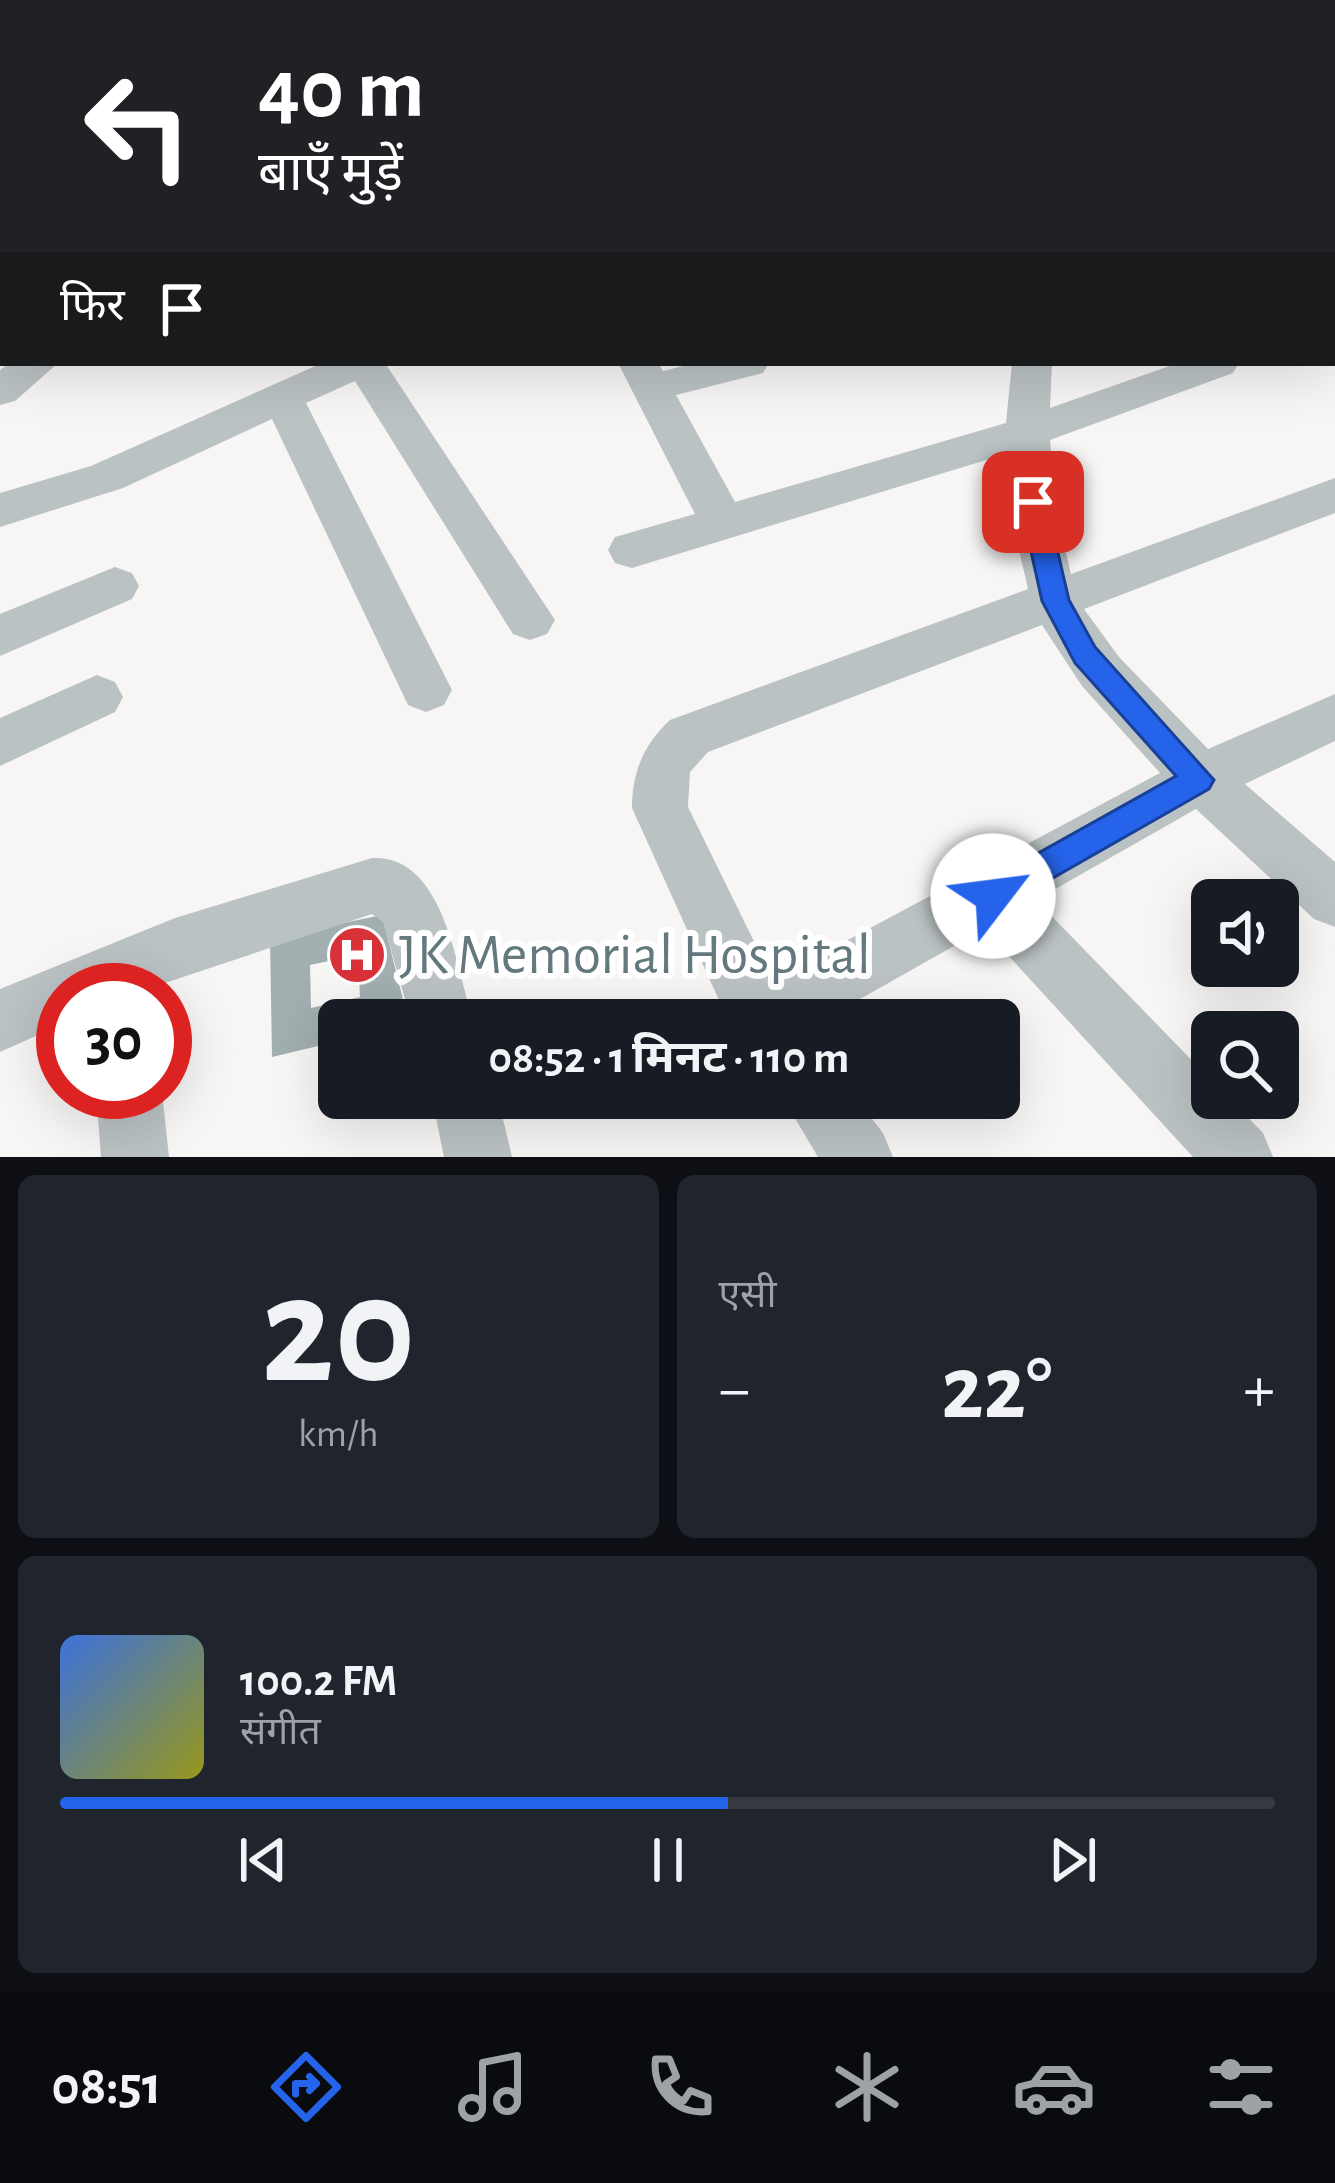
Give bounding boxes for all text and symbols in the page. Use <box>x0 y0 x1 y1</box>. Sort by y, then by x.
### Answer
icon: left <box>60 48 216 204</box>
text: 40 m <box>258 49 425 133</box>
text: बाएँ मुड़ें <box>258 147 403 201</box>
icon: arrive <box>149 276 215 342</box>
text: फिर <box>60 284 125 329</box>
pin <box>982 451 1084 553</box>
icon: arrive <box>1000 469 1066 535</box>
position arrow <box>930 833 1056 959</box>
map controls <box>1191 879 1299 1119</box>
button: sound <box>1191 879 1299 987</box>
hospital icon: JK Memorial Hospital <box>326 924 388 986</box>
place label: JK Memorial Hospital <box>399 927 871 984</box>
speed limit sign: 30 <box>36 963 192 1119</box>
button: search <box>1191 1011 1299 1119</box>
text: 08:52 · 1 मिनट · 110 m <box>489 1036 849 1081</box>
text: 20 <box>261 1255 416 1411</box>
text: एसी <box>719 1276 777 1315</box>
text: 22° <box>941 1345 1052 1435</box>
text: − <box>719 1357 750 1423</box>
text: + <box>1243 1357 1275 1423</box>
text: km/h <box>298 1415 378 1454</box>
text: 100.2 FM <box>240 1659 397 1704</box>
text: संगीत <box>240 1713 321 1752</box>
icon: previous <box>230 1827 296 1893</box>
icon: pause <box>635 1827 701 1893</box>
icon: next <box>1040 1827 1106 1893</box>
icon: directions <box>264 2045 348 2129</box>
icon: music <box>451 2045 535 2129</box>
icon: phone <box>638 2045 722 2129</box>
icon: climate <box>825 2045 909 2129</box>
icon: car <box>1012 2045 1096 2129</box>
icon: filters <box>1199 2045 1283 2129</box>
text: 08:51 <box>52 2060 161 2114</box>

